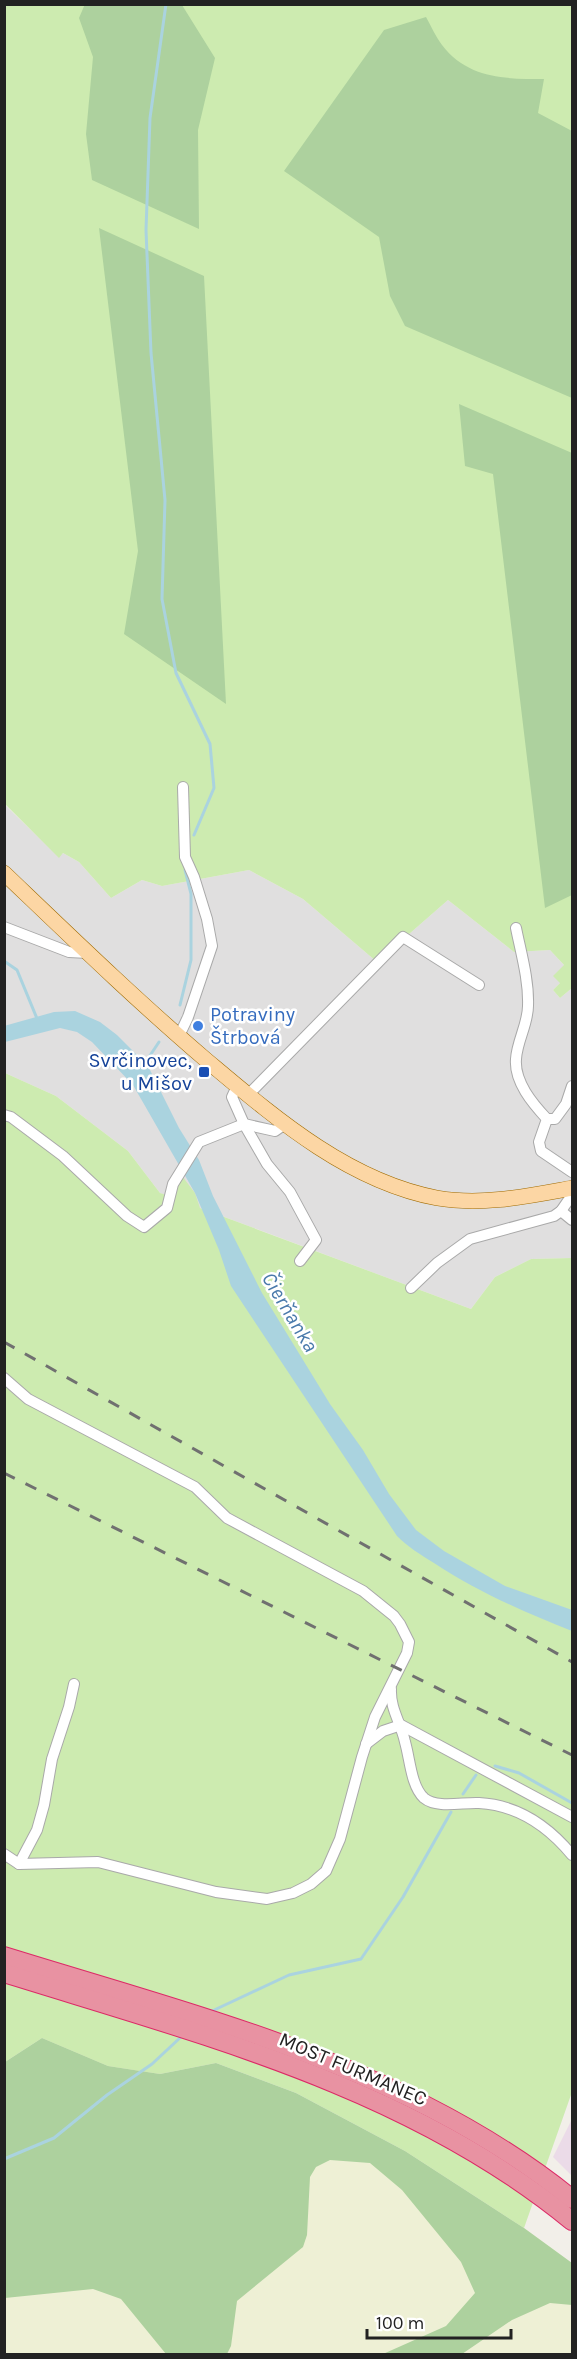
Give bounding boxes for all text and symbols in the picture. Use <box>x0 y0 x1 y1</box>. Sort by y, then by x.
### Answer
place label: Potraviny Štrbová <box>210 1003 295 1049</box>
marker: Potraviny Štrbová <box>191 1019 205 1033</box>
place label: Svrčinovec, u Mišov <box>89 1049 192 1095</box>
marker: Svrčinovec, u Mišov <box>197 1065 211 1079</box>
water label: Čierňanka <box>257 1268 323 1356</box>
street label: MOST FURMANEC <box>276 2028 430 2110</box>
scale bar <box>367 2302 511 2340</box>
text: 100 m <box>376 2312 424 2334</box>

